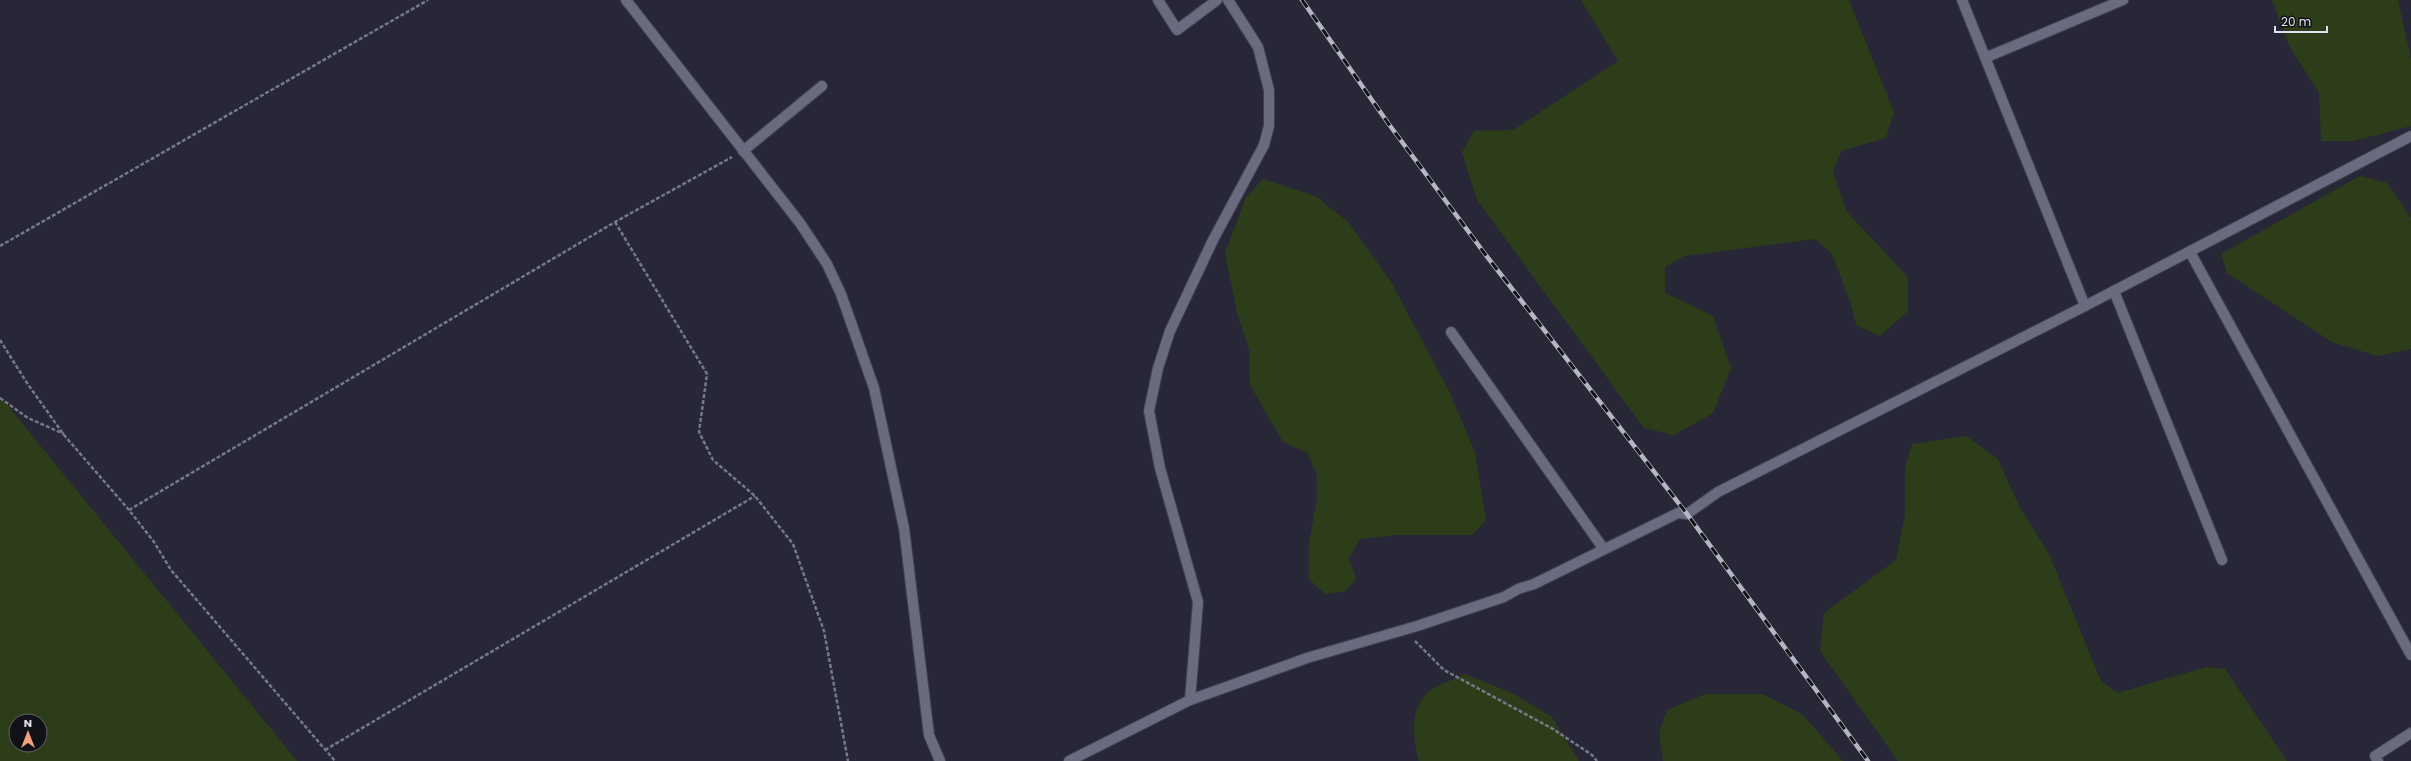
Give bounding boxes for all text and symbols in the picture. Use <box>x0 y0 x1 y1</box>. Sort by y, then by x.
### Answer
scale bar <box>2275 8 2327 34</box>
text: 20 m <box>2281 13 2311 30</box>
north arrow <box>8 713 48 753</box>
text: N <box>24 715 32 731</box>

